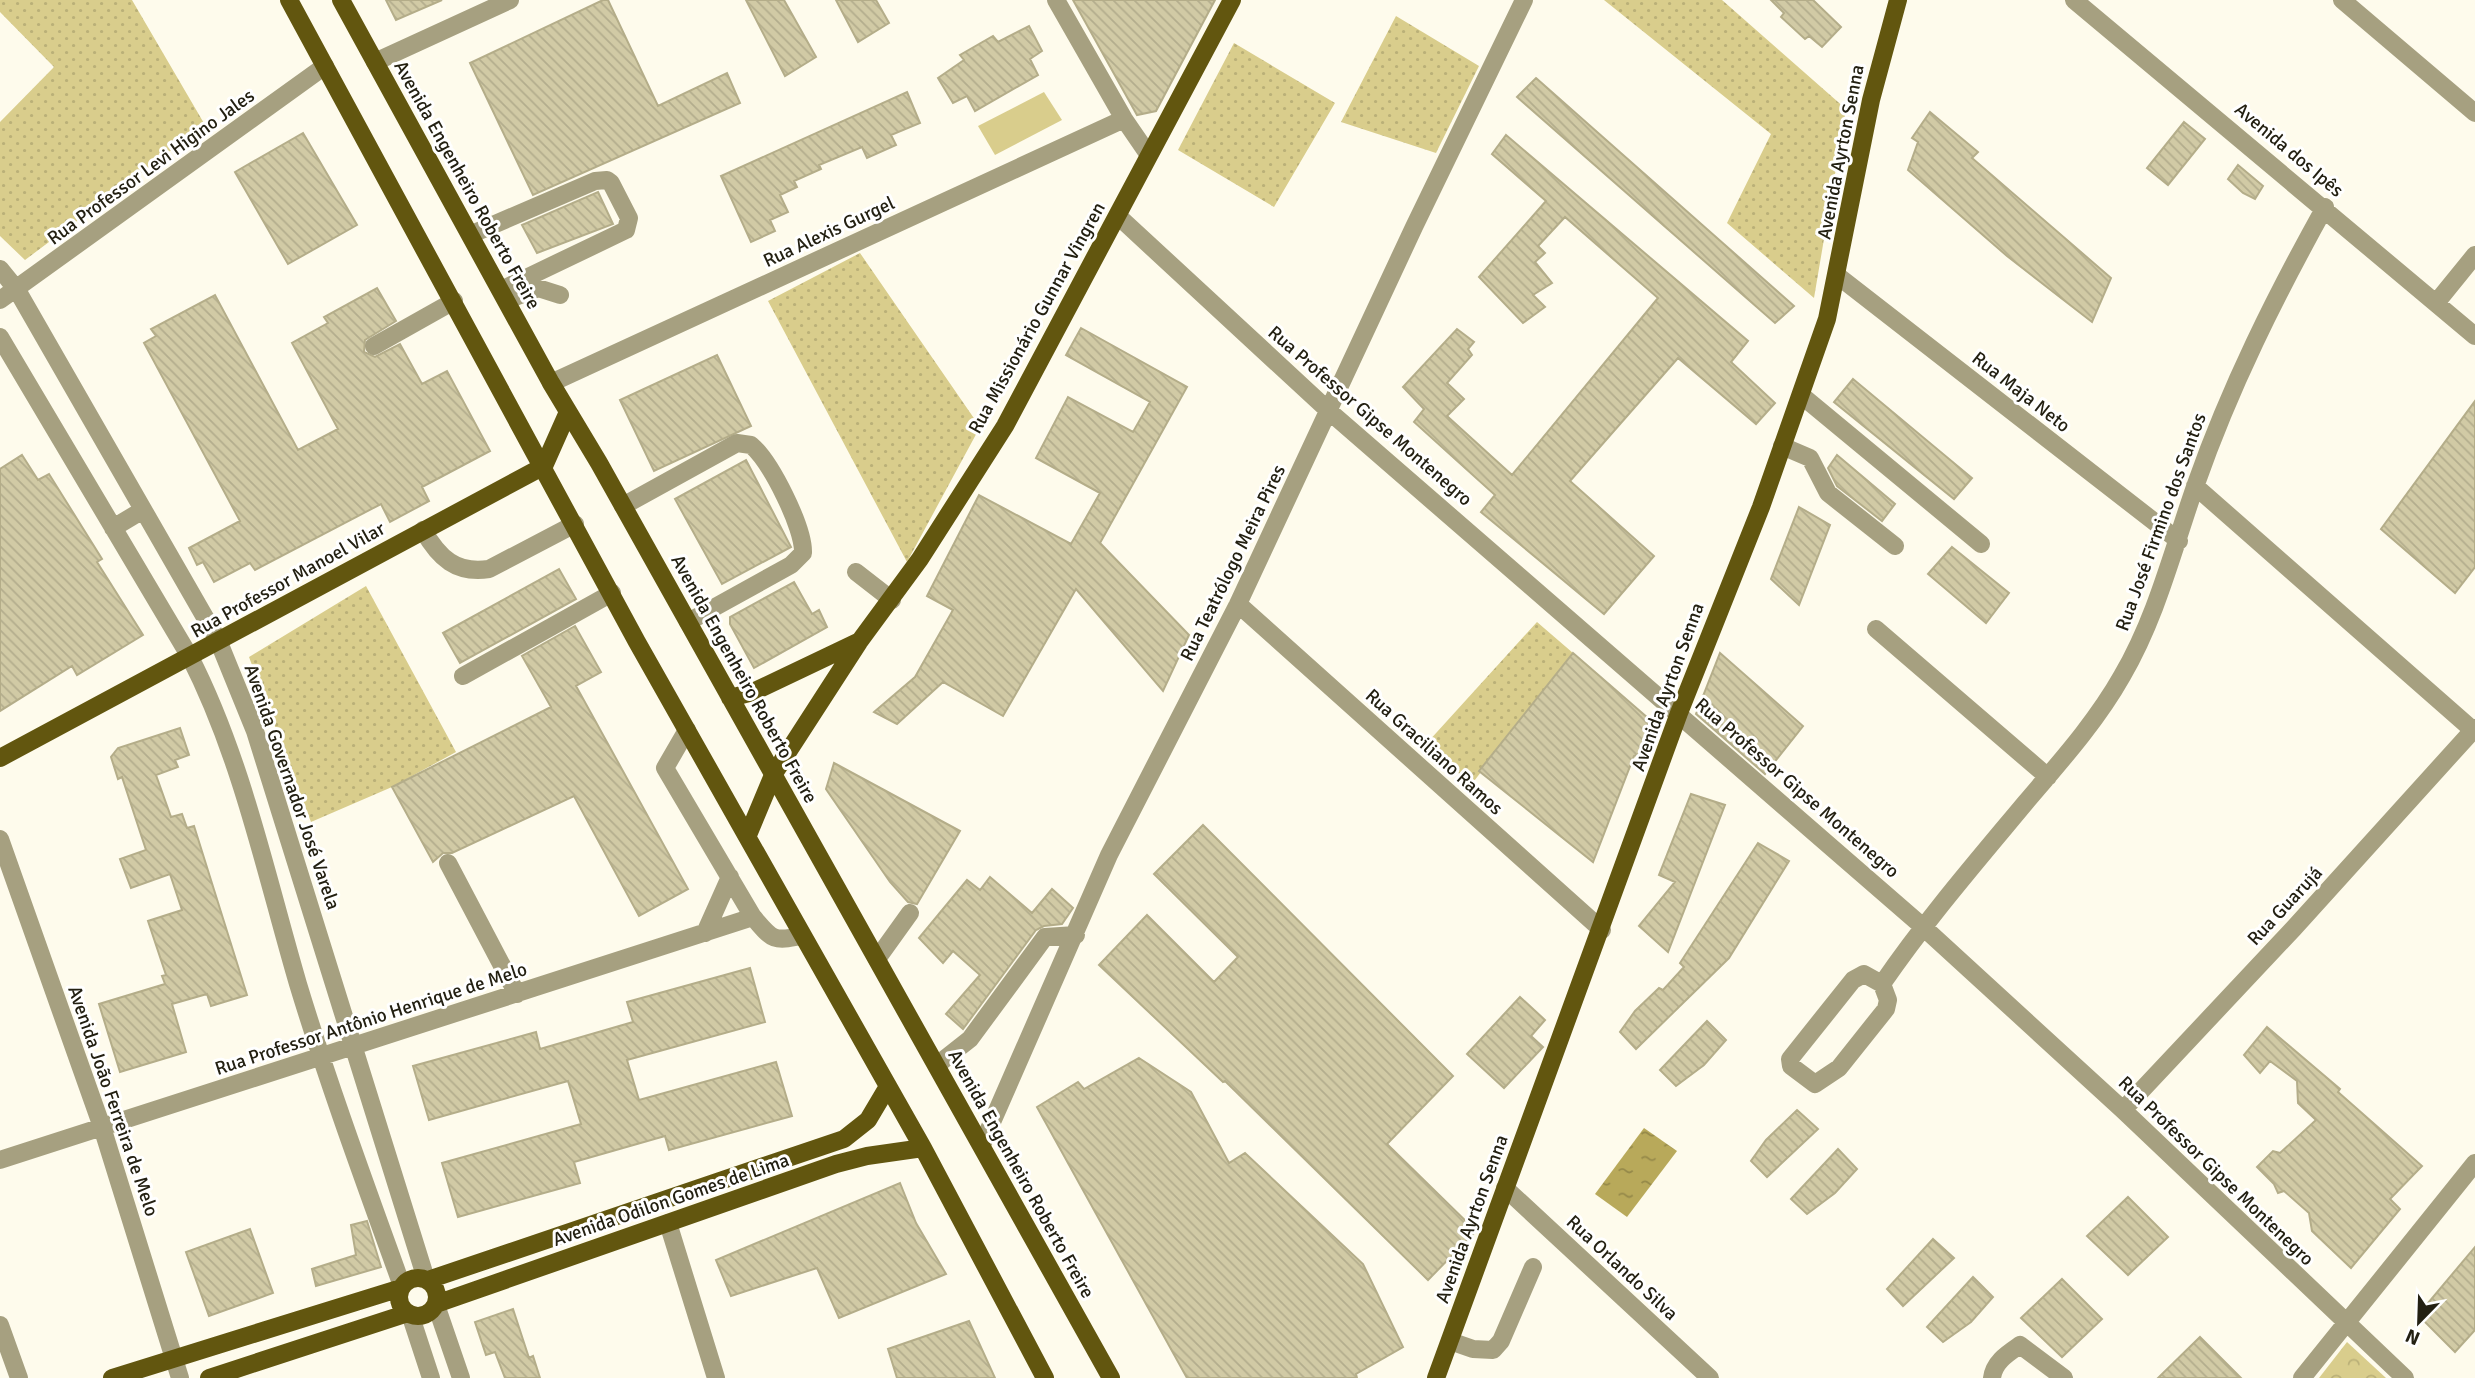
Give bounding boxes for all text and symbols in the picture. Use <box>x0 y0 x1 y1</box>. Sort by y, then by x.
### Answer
street label: Avenida Engenheiro Roberto Freire <box>388 56 546 314</box>
street label: Avenida Ayrton Senna <box>1812 63 1870 241</box>
street label: Rua Professor Levi Higino Jales <box>43 84 259 250</box>
street label: Avenida dos Ipês <box>2230 98 2348 202</box>
street label: Rua Alexis Gurgel <box>759 191 899 273</box>
street label: Rua Missionário Gunnar Vingren <box>963 198 1111 438</box>
street label: Rua Professor Gipse Montenegro <box>1263 321 1477 511</box>
street label: Rua Maja Neto <box>1967 346 2075 438</box>
street label: Rua José Firmino dos Santos <box>2110 410 2212 634</box>
street label: Rua Teatrólogo Meira Pires <box>1175 461 1291 665</box>
street label: Rua Professor Manoel Vilar <box>187 517 389 643</box>
street label: Avenida Engenheiro Roberto Freire <box>665 550 823 808</box>
street label: Avenida Ayrton Senna <box>1626 599 1710 775</box>
street label: Avenida Governador José Varela <box>239 661 345 913</box>
street label: Rua Graciliano Ramos <box>1360 684 1508 820</box>
street label: Rua Professor Gipse Montenegro <box>1690 693 1904 883</box>
street label: Rua Guarujá <box>2242 861 2328 951</box>
street label: Rua Professor Antônio Henrique de Melo <box>212 957 530 1081</box>
street label: Avenida João Ferreira de Melo <box>62 983 164 1220</box>
street label: Avenida Engenheiro Roberto Freire <box>942 1045 1100 1303</box>
street label: Rua Professor Gipse Montenegro <box>2113 1071 2319 1271</box>
street label: Avenida Ayrton Senna <box>1430 1131 1514 1307</box>
street label: Avenida Odilon Gomes de Lima <box>550 1148 792 1252</box>
street label: Rua Orlando Silva <box>1561 1210 1683 1326</box>
north arrow <box>2384 1287 2454 1357</box>
text: N <box>2402 1323 2424 1350</box>

